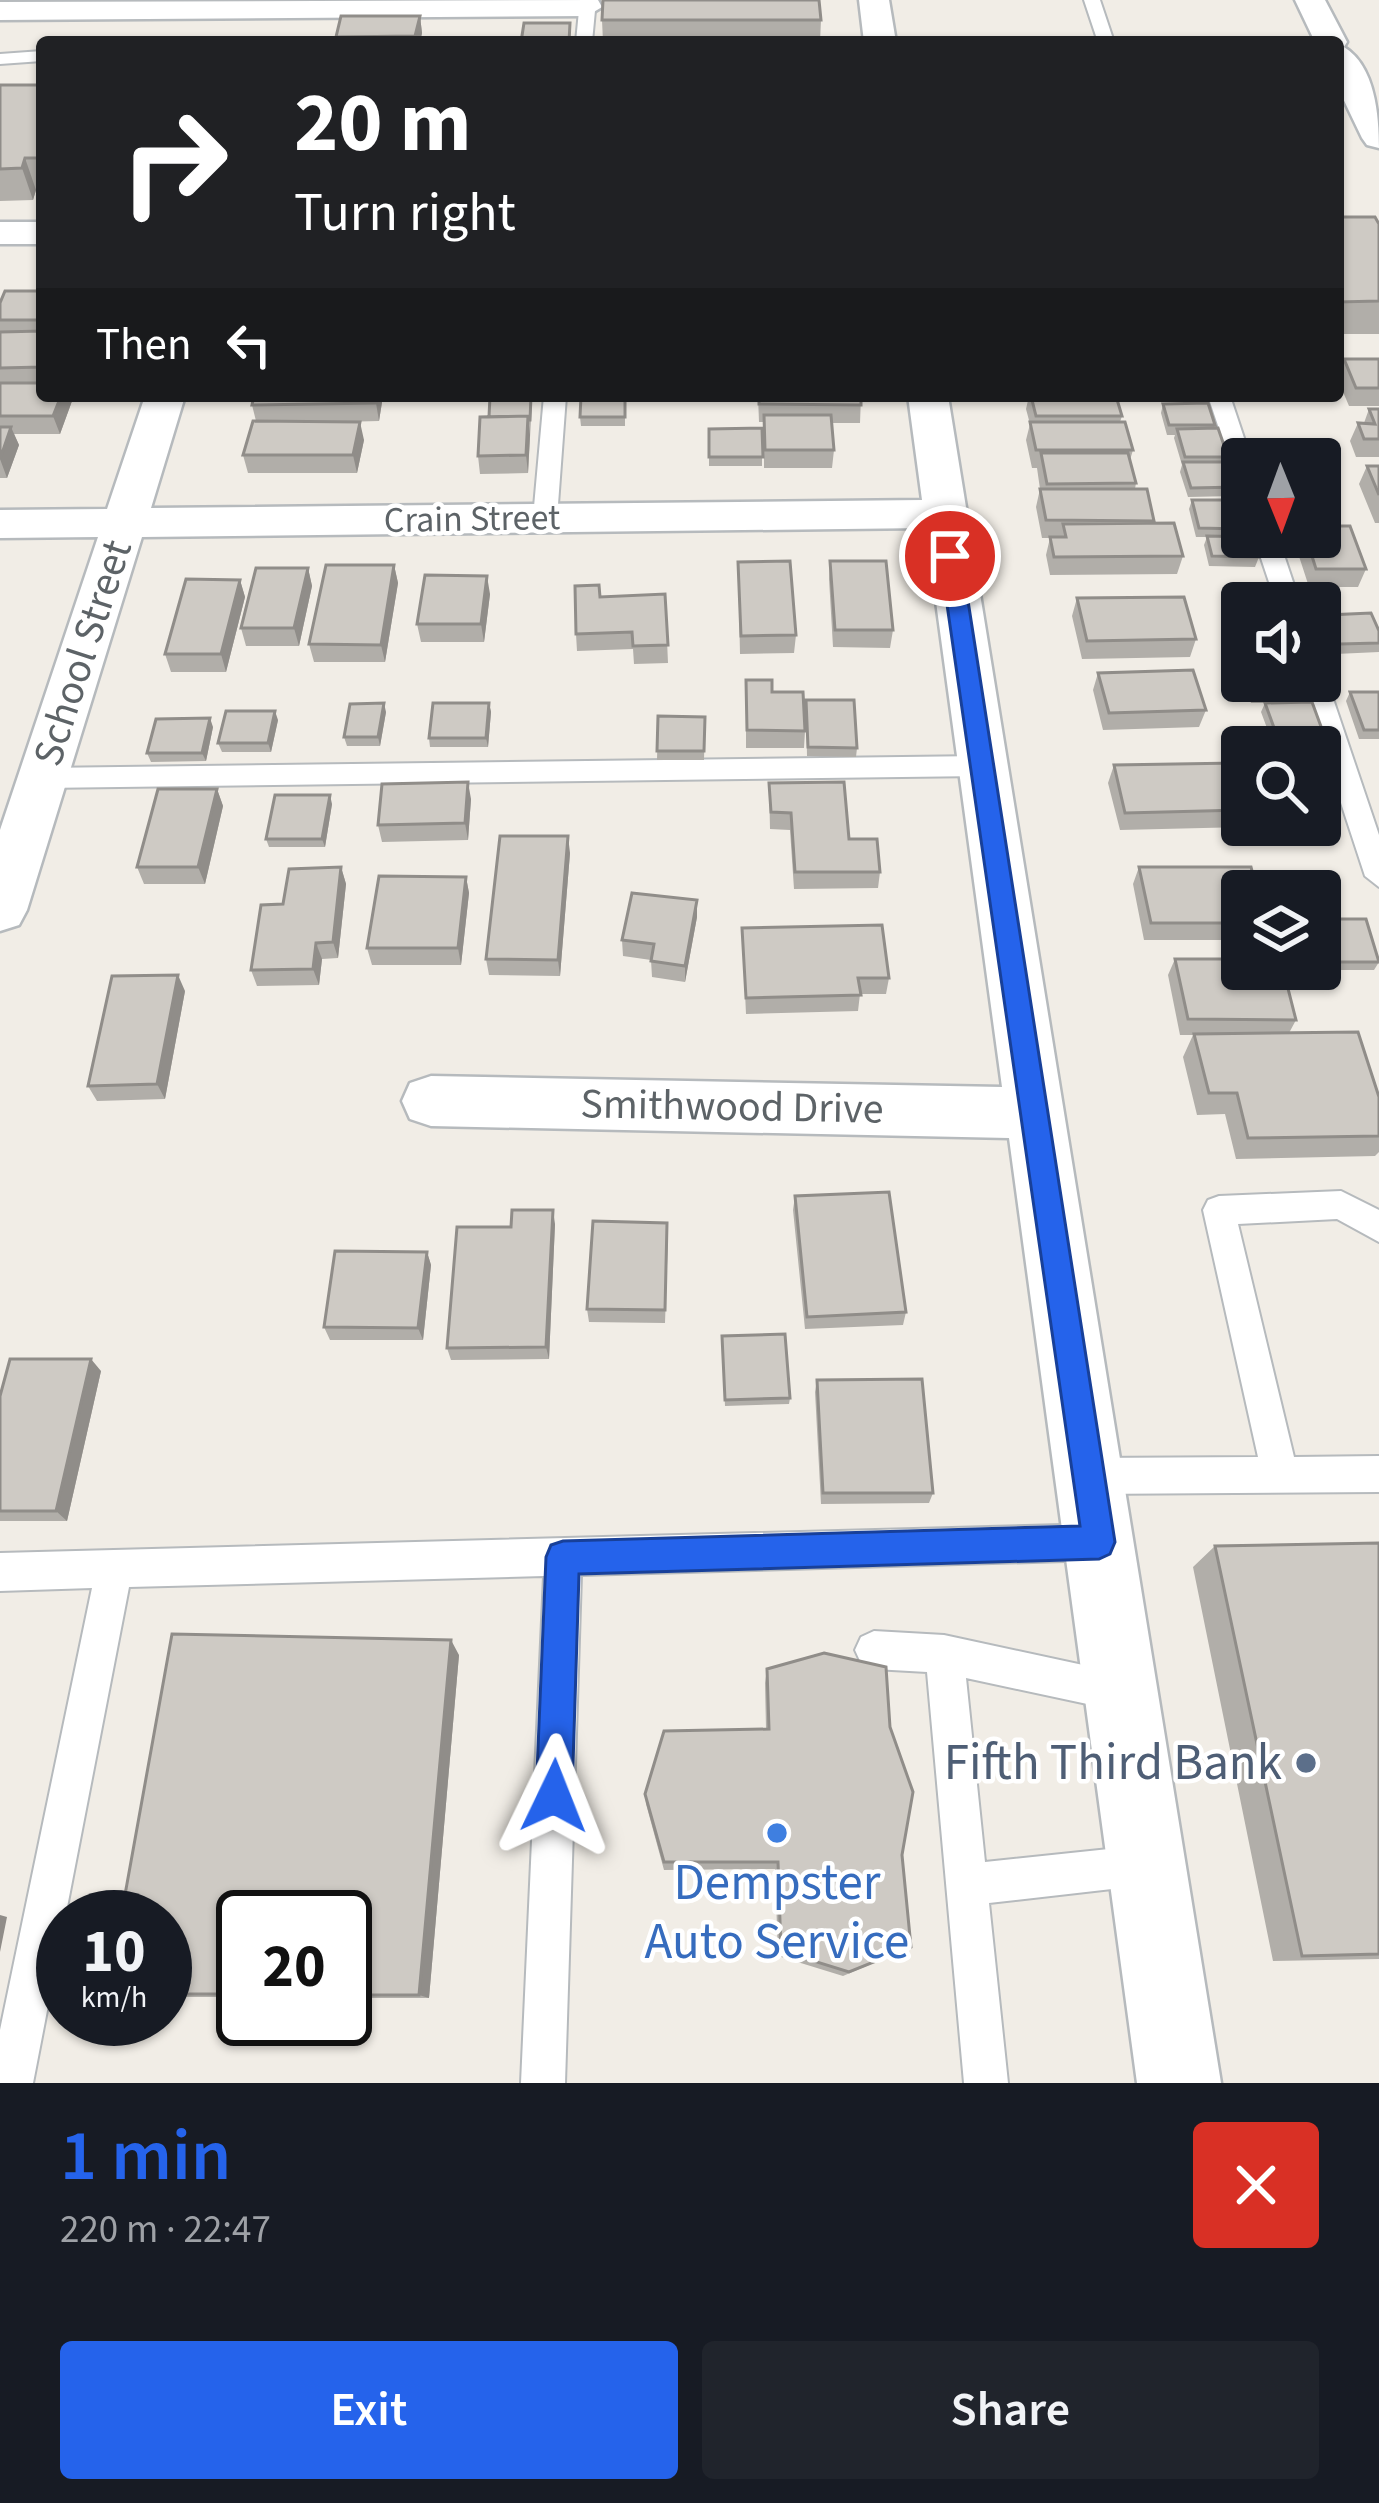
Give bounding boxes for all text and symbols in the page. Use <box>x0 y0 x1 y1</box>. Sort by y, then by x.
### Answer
text: 20 m <box>294 64 472 184</box>
icon: right <box>96 84 252 240</box>
text: Turn right <box>294 175 516 252</box>
icon: left <box>216 312 282 378</box>
text: Then <box>96 313 192 377</box>
north arrow <box>1221 438 1341 558</box>
map controls <box>1221 438 1341 990</box>
street label: Crain Street <box>383 492 561 546</box>
pin <box>899 505 1001 607</box>
icon: arrive <box>917 523 983 589</box>
street label: School Street <box>18 532 148 774</box>
button: sound <box>1221 582 1341 702</box>
button: search <box>1221 726 1341 846</box>
button: layers <box>1221 870 1341 990</box>
street label: Smithwood Drive <box>580 1074 884 1140</box>
place label: Fifth Third Bank <box>944 1727 1282 1799</box>
position arrow <box>491 1733 617 1859</box>
marker: Fifth Third Bank <box>1293 1750 1319 1776</box>
marker: Dempster Auto Service <box>764 1820 790 1846</box>
place label: Dempster Auto Service <box>645 1847 909 1978</box>
speed limit sign: 20 <box>216 1890 372 2046</box>
text: 10 <box>82 1910 146 1995</box>
text: km/h <box>81 1976 147 2019</box>
text: 1 min <box>60 2105 231 2208</box>
button: close <box>1193 2122 1319 2248</box>
text: 220 m · 22:47 <box>60 2202 271 2258</box>
button: Exit <box>60 2341 678 2479</box>
button: Share <box>702 2341 1319 2479</box>

